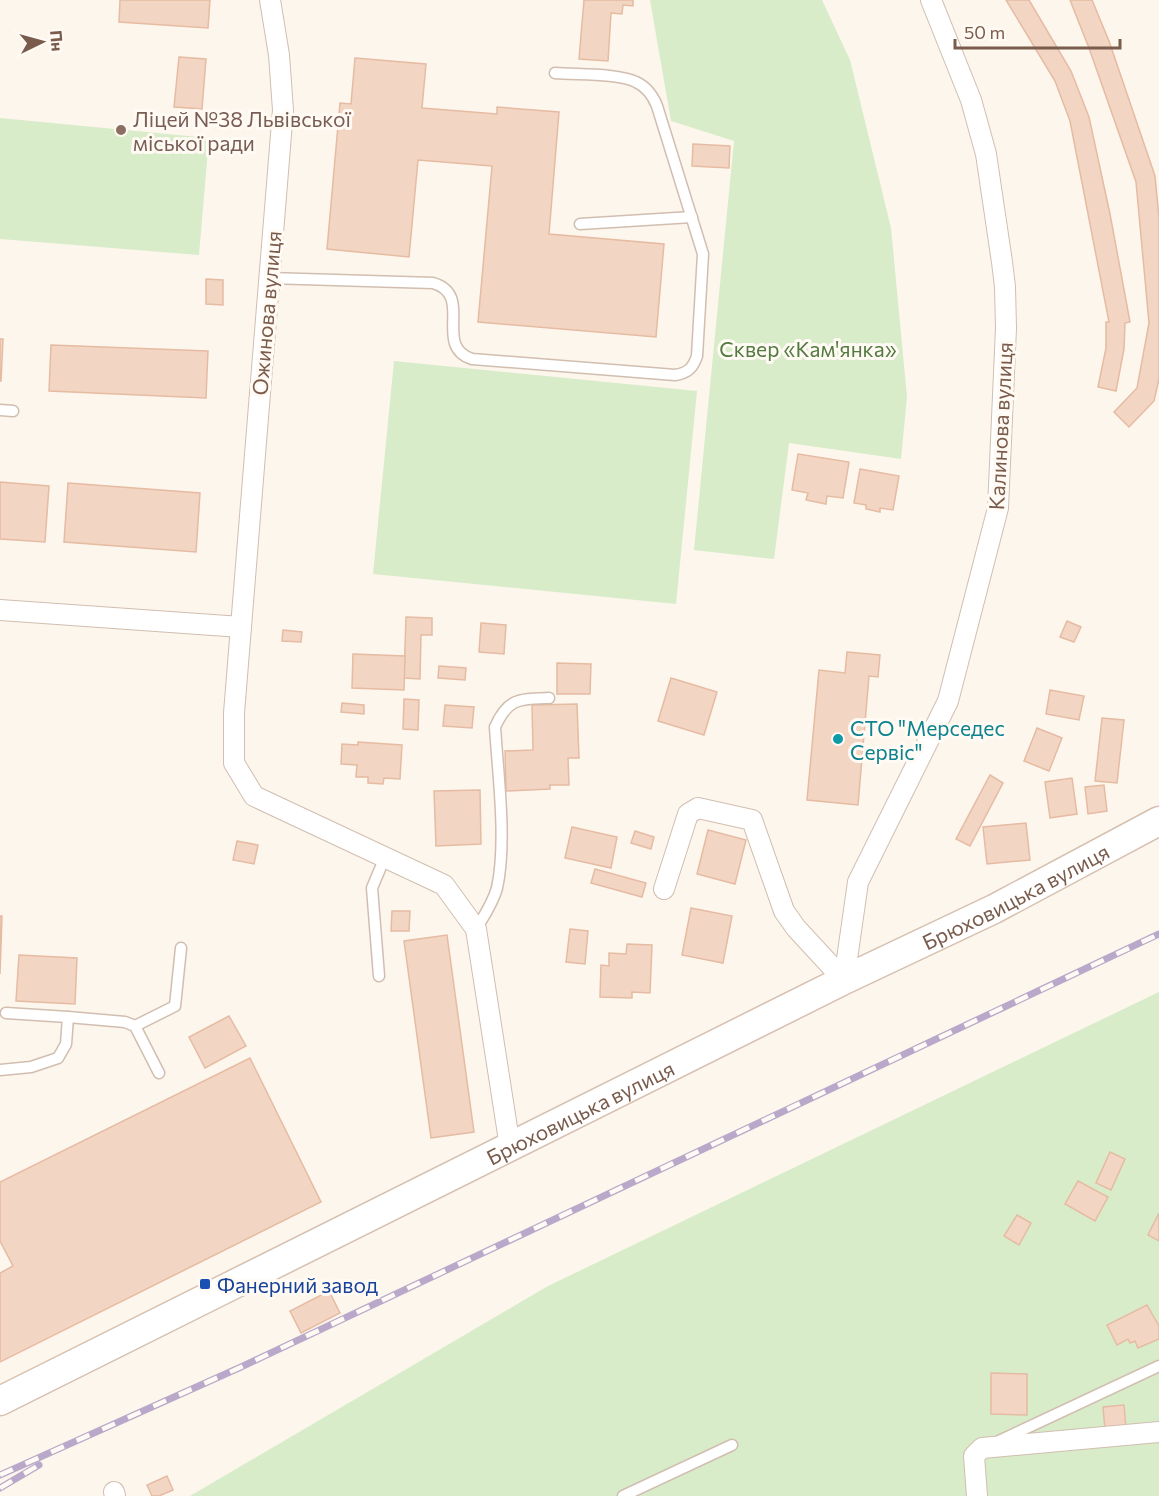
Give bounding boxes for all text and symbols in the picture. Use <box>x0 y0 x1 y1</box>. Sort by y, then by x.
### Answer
north arrow <box>12 12 72 72</box>
scale bar <box>955 12 1120 50</box>
text: 50 m <box>964 21 1005 43</box>
text: Пн <box>47 29 68 52</box>
place label: Ліцей №38 Львівської міської ради <box>133 106 352 155</box>
marker: Ліцей №38 Львівської міської ради <box>114 123 128 137</box>
street label: Ожинова вулиця <box>246 230 286 396</box>
park label: Сквер «Кам'янка» <box>719 336 897 361</box>
street label: Калинова вулиця <box>983 341 1017 511</box>
place label: СТО "Мерседес Сервіс" <box>850 715 1005 764</box>
marker: СТО "Мерседес Сервіс" <box>831 732 845 746</box>
street label: Брюховицька вулиця <box>918 838 1113 954</box>
street label: Брюховицька вулиця <box>482 1054 678 1169</box>
place label: Фанерний завод <box>217 1272 378 1297</box>
marker: Фанерний завод <box>198 1277 212 1291</box>

